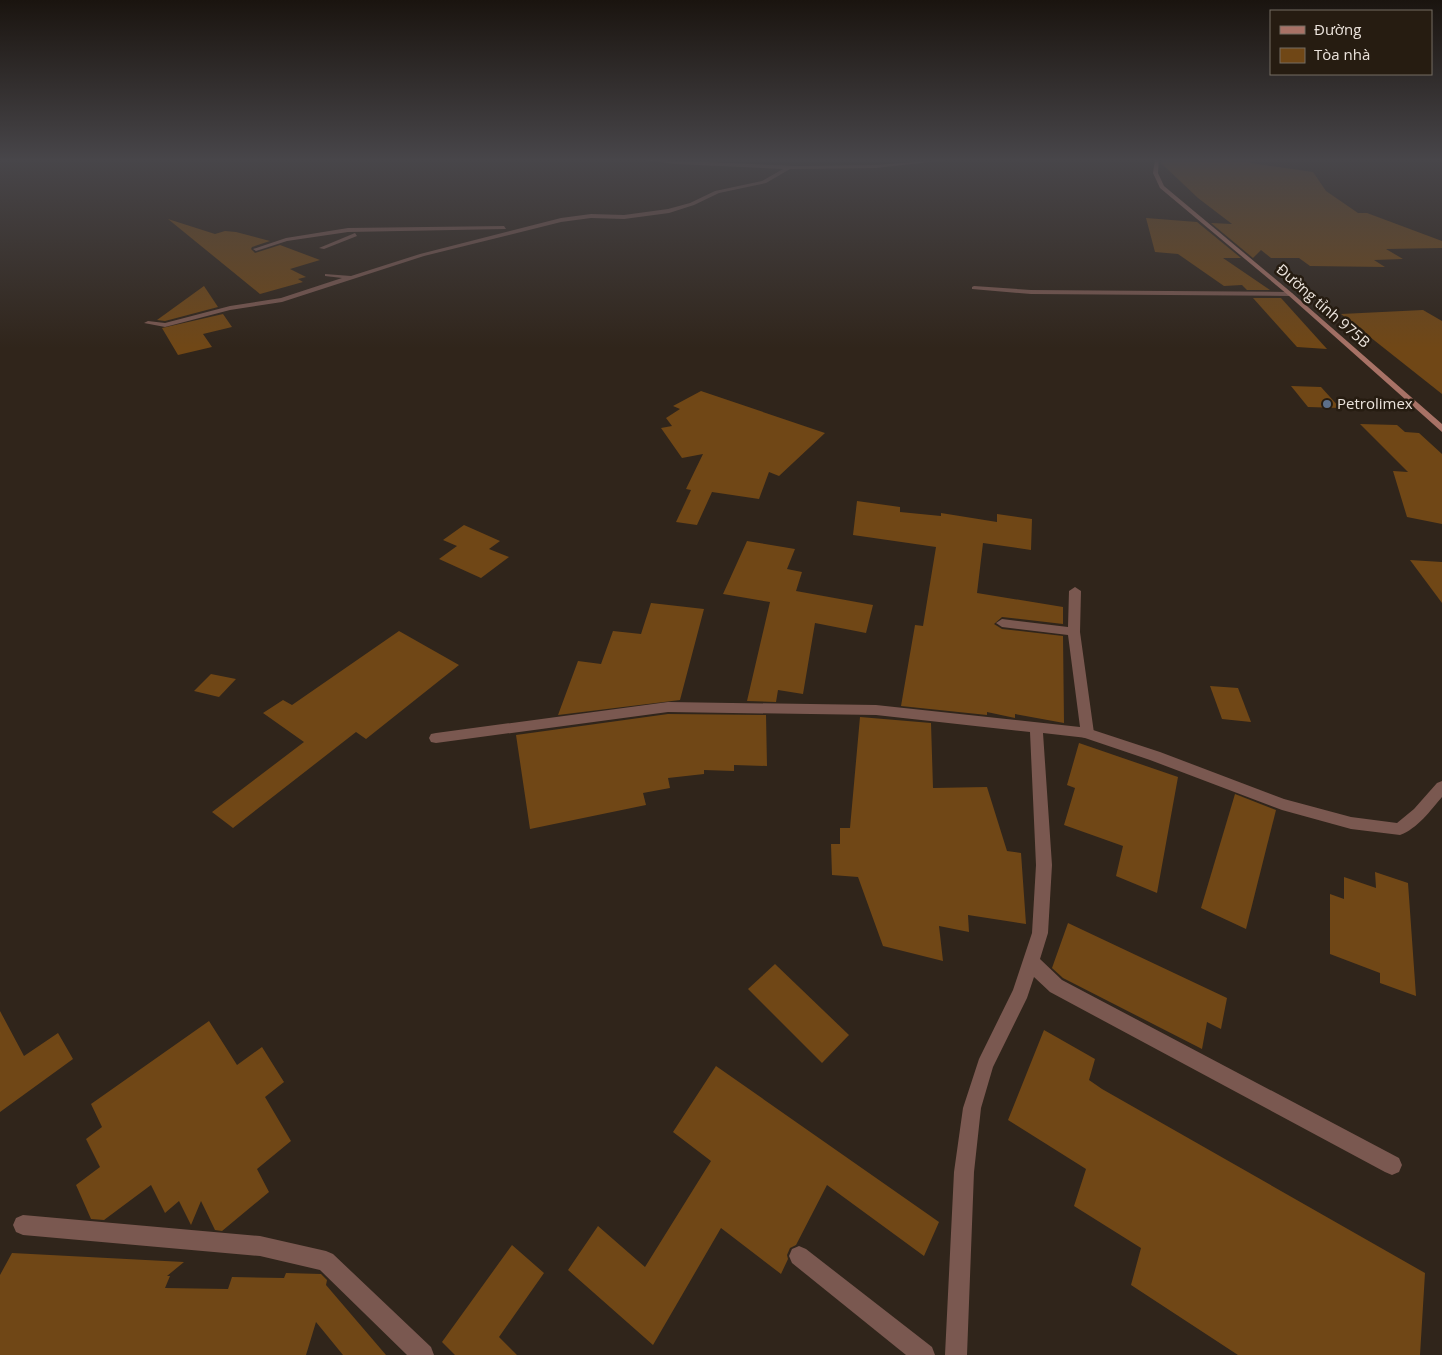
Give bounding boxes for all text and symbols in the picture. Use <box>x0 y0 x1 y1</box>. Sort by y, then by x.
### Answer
legend <box>1270 10 1432 75</box>
text: Đường <box>1314 19 1361 39</box>
text: Tòa nhà <box>1314 44 1370 64</box>
street label: Đường tỉnh 975B <box>1273 259 1375 352</box>
place label: Petrolimex <box>1337 393 1413 413</box>
marker: Petrolimex <box>1321 398 1333 410</box>

